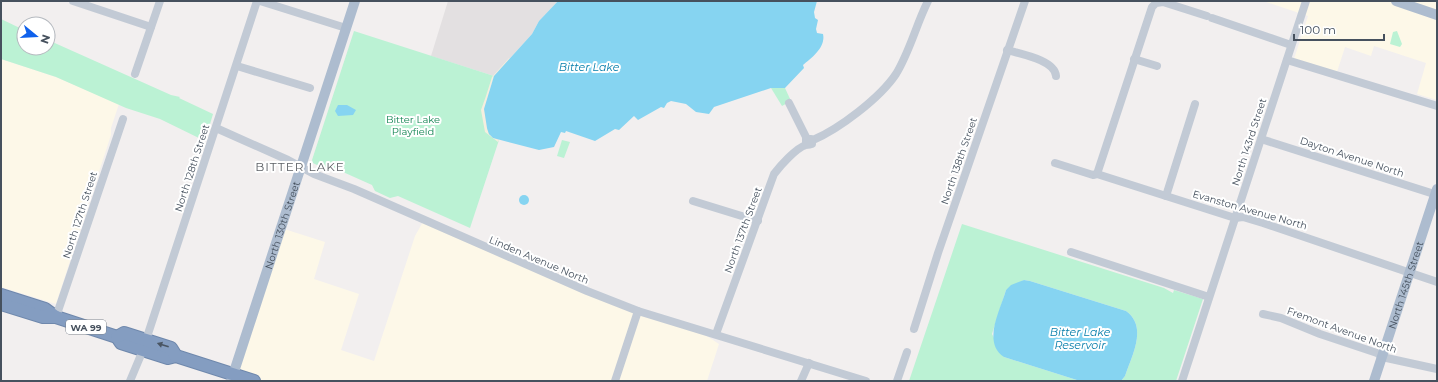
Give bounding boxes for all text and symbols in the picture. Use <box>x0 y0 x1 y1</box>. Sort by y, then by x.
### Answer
north arrow <box>16 16 56 56</box>
scale bar <box>1294 16 1384 42</box>
text: 100 m <box>1300 22 1336 37</box>
text: N <box>37 33 54 45</box>
water label: Bitter Lake <box>559 60 620 74</box>
street label: North 143rd Street <box>1229 97 1269 187</box>
park label: Bitter Lake Playfield <box>386 113 440 138</box>
street label: North 138th Street <box>938 116 980 206</box>
street label: North 128th Street <box>172 123 212 213</box>
street label: Dayton Avenue North <box>1298 134 1406 180</box>
district label: BITTER LAKE <box>255 159 345 174</box>
street label: North 127th Street <box>60 170 100 260</box>
street label: North 130th Street <box>261 179 302 271</box>
street label: North 137th Street <box>721 185 765 275</box>
street label: Evanston Avenue North <box>1191 187 1309 233</box>
street label: Linden Avenue North <box>487 233 591 287</box>
street label: North 145th Street <box>1385 239 1426 331</box>
street label: Fremont Avenue North <box>1285 304 1399 356</box>
road number: WA 99 <box>66 320 106 334</box>
water label: Bitter Lake Reservoir <box>1050 325 1111 352</box>
one-way arrow <box>156 342 168 348</box>

